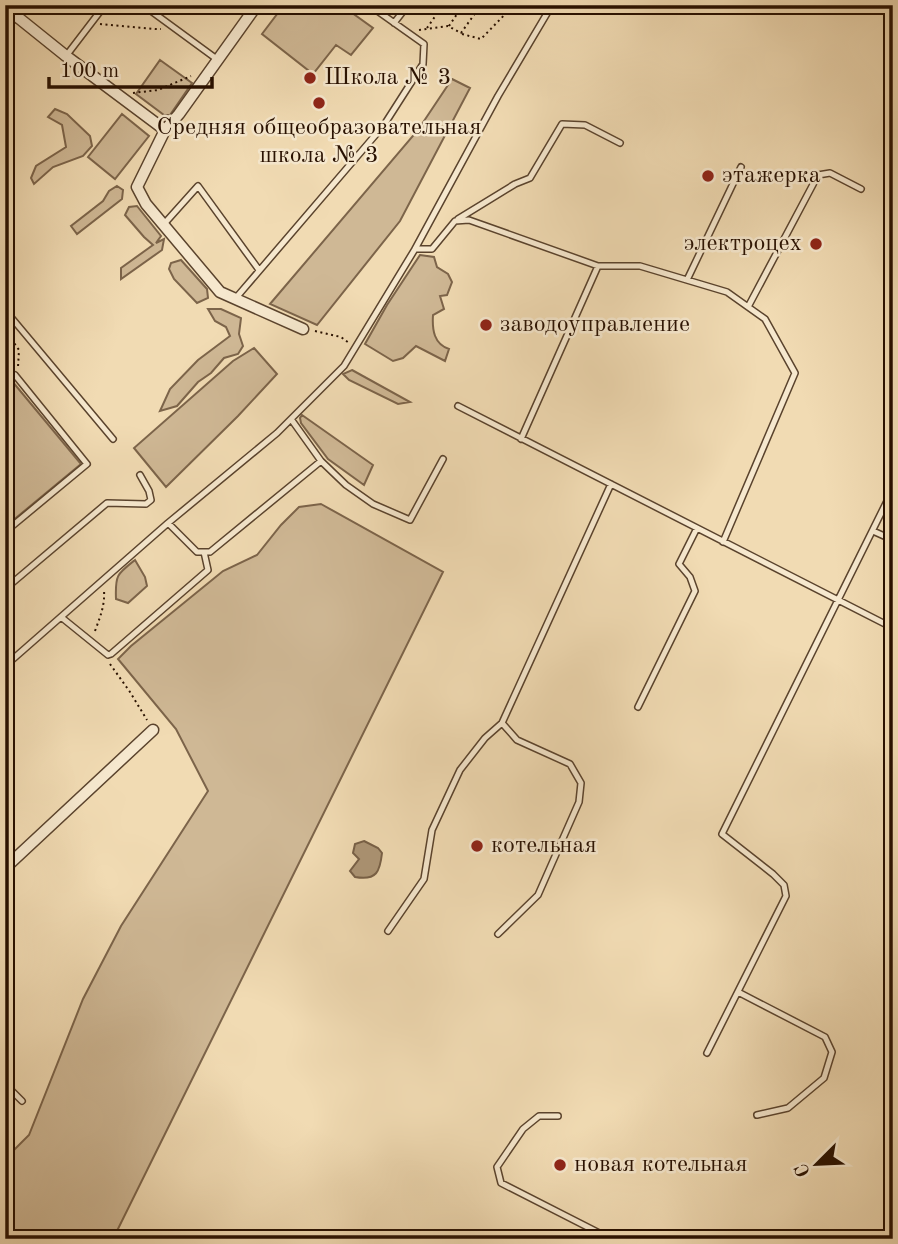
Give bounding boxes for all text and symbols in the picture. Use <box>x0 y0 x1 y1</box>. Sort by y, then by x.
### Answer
scale bar <box>49 46 212 90</box>
text: 100 m <box>60 61 119 82</box>
place label: Школа № 3 <box>324 66 451 90</box>
marker: Школа № 3 <box>302 70 318 86</box>
marker: Средняя общеобразовательная школа № 3 <box>311 95 327 111</box>
place label: Средняя общеобразовательная школа № 3 <box>157 116 481 168</box>
place label: этажерка <box>722 164 821 188</box>
marker: этажерка <box>700 168 716 184</box>
place label: электроцех <box>684 232 802 256</box>
marker: электроцех <box>808 236 824 252</box>
place label: заводоуправление <box>500 313 690 337</box>
marker: заводоуправление <box>478 317 494 333</box>
place label: котельная <box>491 834 597 858</box>
marker: котельная <box>469 838 485 854</box>
north arrow <box>782 1128 852 1198</box>
place label: новая котельная <box>574 1153 747 1177</box>
marker: новая котельная <box>552 1157 568 1173</box>
text: С <box>793 1160 815 1179</box>

